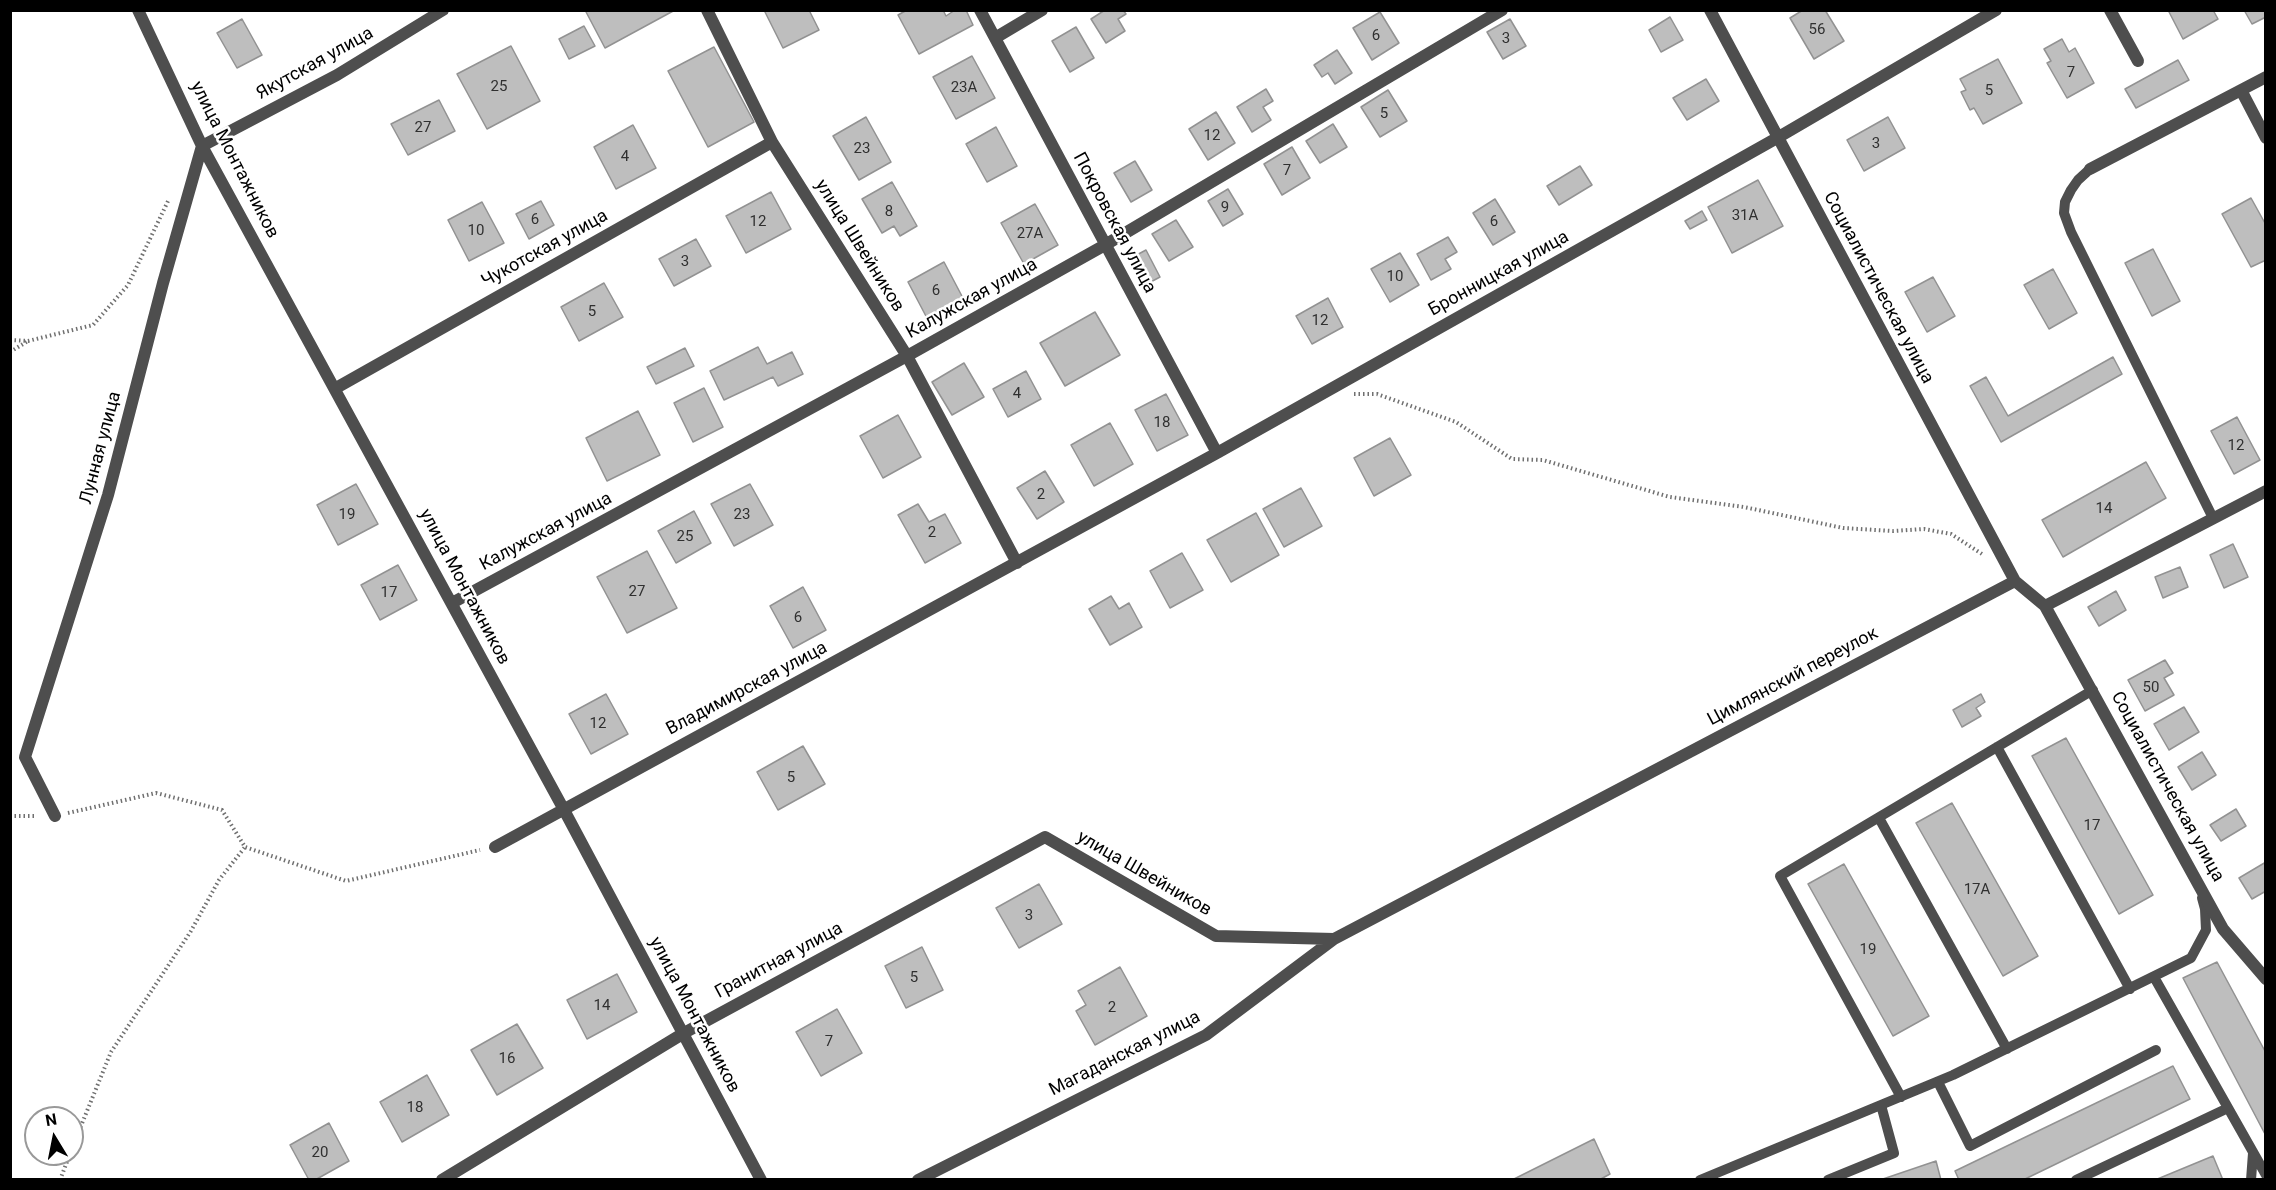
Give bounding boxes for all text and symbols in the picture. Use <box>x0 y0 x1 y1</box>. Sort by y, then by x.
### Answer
house number: 56 <box>1809 21 1825 39</box>
street label: Якутская улица <box>253 23 377 105</box>
house number: 6 <box>1372 27 1380 45</box>
house number: 3 <box>1502 30 1510 48</box>
house number: 7 <box>2067 64 2075 82</box>
street label: улица Монтажников <box>185 78 283 242</box>
house number: 25 <box>491 78 507 96</box>
house number: 23А <box>951 79 977 97</box>
house number: 5 <box>1985 82 1993 100</box>
house number: 5 <box>1380 105 1388 123</box>
house number: 27 <box>415 119 431 137</box>
house number: 12 <box>1204 127 1220 145</box>
house number: 3 <box>1872 135 1880 153</box>
house number: 23 <box>854 140 870 158</box>
house number: 4 <box>621 148 629 166</box>
street label: Покровская улица <box>1068 149 1160 297</box>
house number: 7 <box>1283 162 1291 180</box>
street label: улица Швейников <box>810 176 908 316</box>
street label: Социалистическая улица <box>1818 188 1938 388</box>
house number: 9 <box>1221 199 1229 217</box>
house number: 8 <box>885 203 893 221</box>
street label: Чукотская улица <box>478 205 612 293</box>
house number: 31А <box>1732 207 1758 225</box>
house number: 6 <box>531 211 539 229</box>
house number: 12 <box>750 213 766 231</box>
house number: 6 <box>1490 213 1498 231</box>
house number: 10 <box>468 222 484 240</box>
house number: 27А <box>1017 225 1043 243</box>
street label: Бронницкая улица <box>1425 227 1573 321</box>
house number: 3 <box>681 253 689 271</box>
street label: Калужская улица <box>903 254 1041 344</box>
house number: 10 <box>1387 268 1403 286</box>
house number: 6 <box>932 282 940 300</box>
house number: 5 <box>588 303 596 321</box>
house number: 12 <box>1312 312 1328 330</box>
house number: 4 <box>1013 385 1021 403</box>
street label: Лунная улица <box>76 389 126 507</box>
house number: 18 <box>1154 414 1170 432</box>
house number: 12 <box>2228 437 2244 455</box>
house number: 2 <box>1037 486 1045 504</box>
street label: Калужская улица <box>476 488 616 576</box>
house number: 14 <box>2096 500 2112 518</box>
street label: улица Монтажников <box>414 505 514 669</box>
house number: 19 <box>339 506 355 524</box>
house number: 23 <box>734 506 750 524</box>
house number: 2 <box>928 524 936 542</box>
house number: 25 <box>677 528 693 546</box>
house number: 27 <box>629 583 645 601</box>
house number: 17 <box>381 584 397 602</box>
house number: 6 <box>794 609 802 627</box>
street label: Цимлянский переулок <box>1704 623 1882 731</box>
street label: Владимирская улица <box>663 637 831 741</box>
house number: 50 <box>2143 679 2159 697</box>
street label: Социалистическая улица <box>2106 688 2228 886</box>
house number: 12 <box>590 715 606 733</box>
house number: 5 <box>787 769 795 787</box>
house number: 17 <box>2084 817 2100 835</box>
street label: улица Швейников <box>1073 827 1215 921</box>
house number: 17А <box>1964 881 1990 899</box>
house number: 3 <box>1025 907 1033 925</box>
street label: Гранитная улица <box>711 918 847 1004</box>
street label: улица Монтажников <box>644 933 744 1097</box>
house number: 19 <box>1860 941 1876 959</box>
house number: 5 <box>910 969 918 987</box>
house number: 14 <box>594 997 610 1015</box>
house number: 2 <box>1108 999 1116 1017</box>
street label: Магаданская улица <box>1046 1007 1204 1101</box>
house number: 7 <box>825 1033 833 1051</box>
house number: 16 <box>499 1050 515 1068</box>
house number: 18 <box>407 1099 423 1117</box>
north arrow <box>24 1106 84 1166</box>
text: N <box>44 1109 58 1130</box>
house number: 20 <box>312 1144 328 1162</box>

